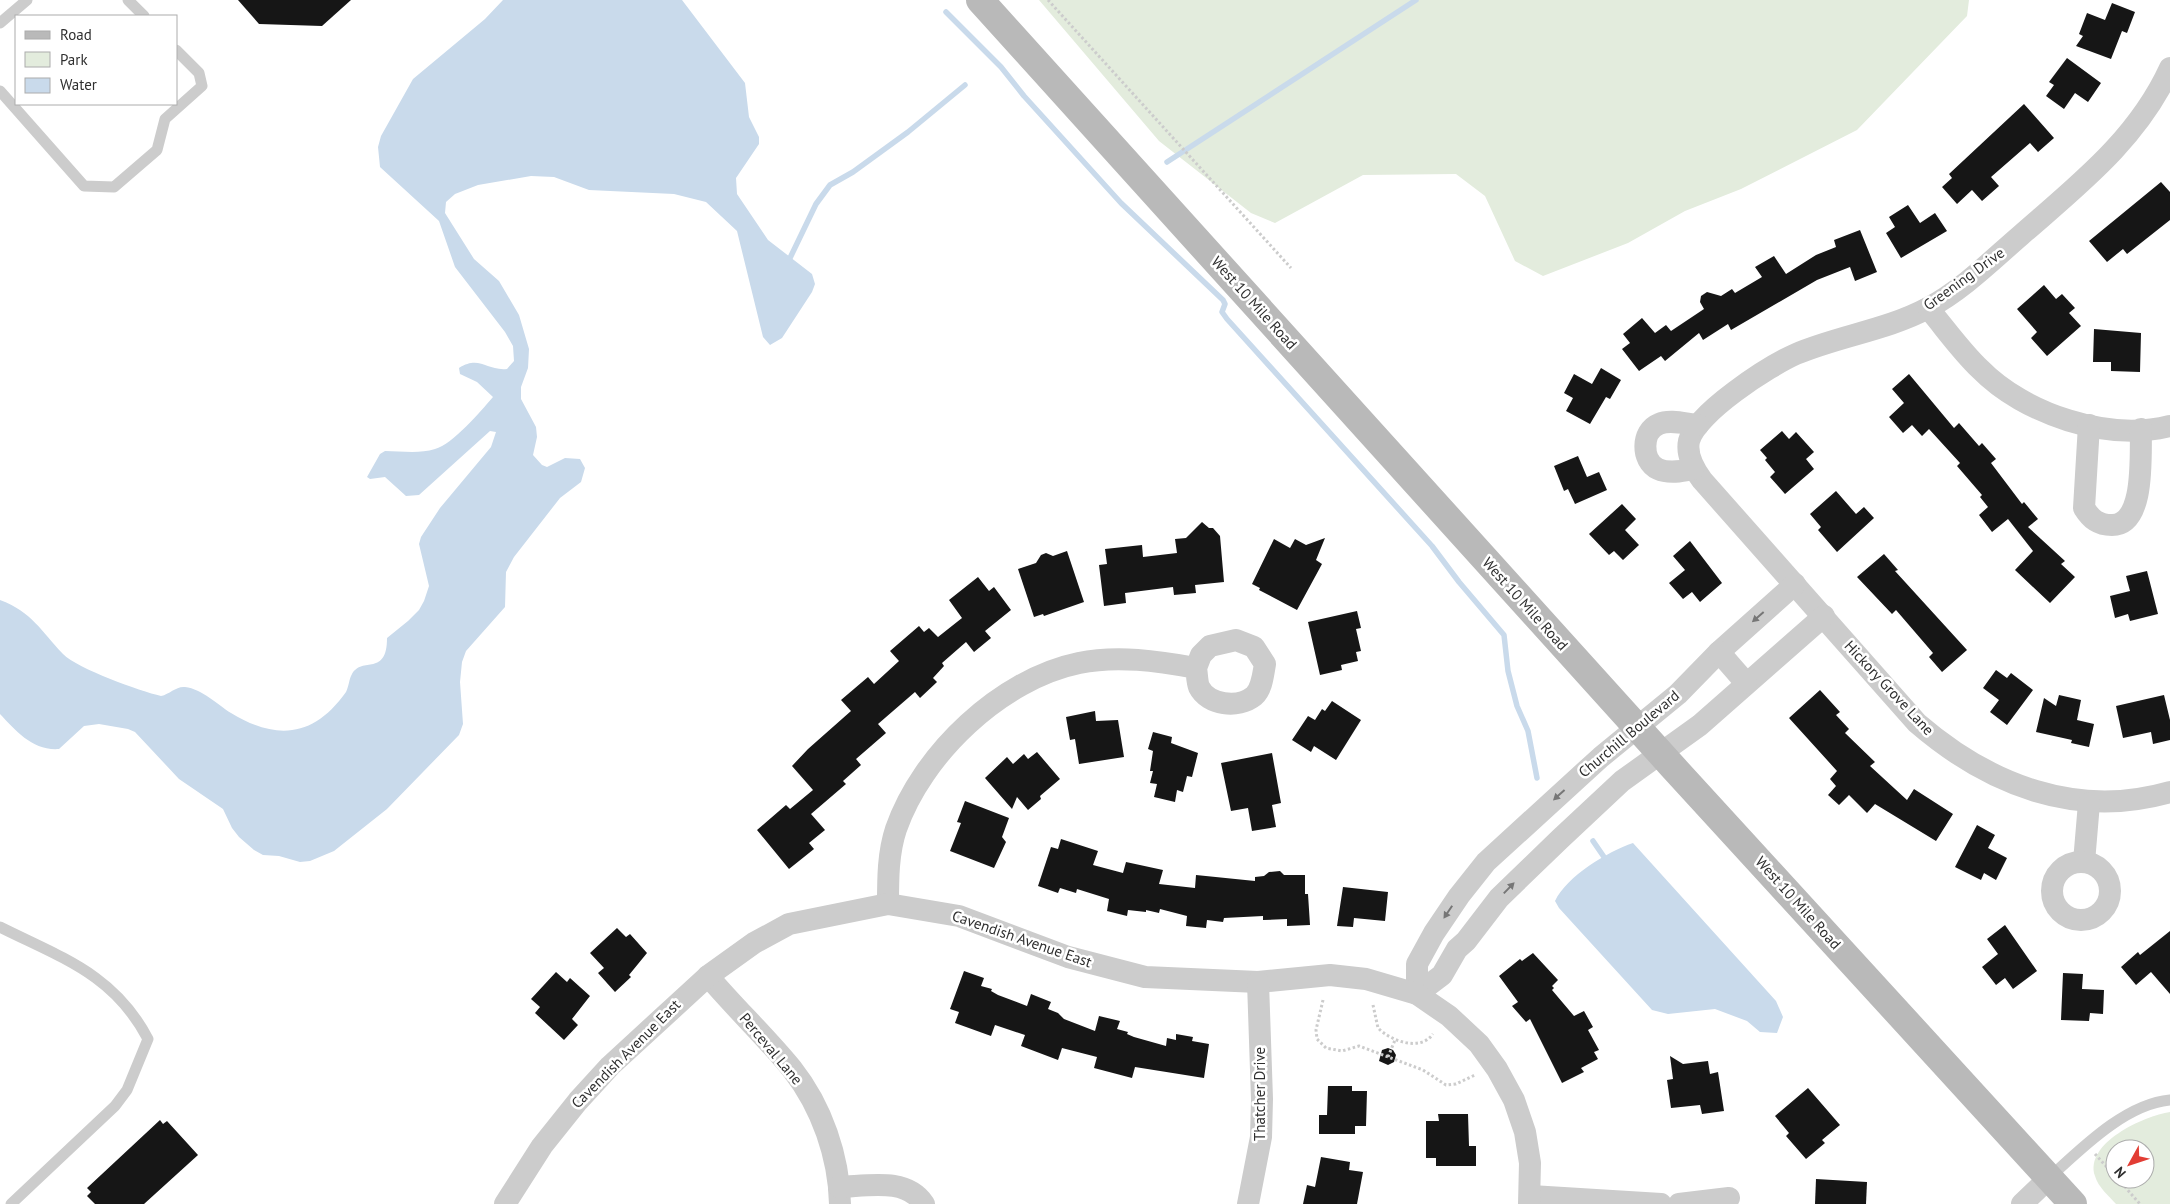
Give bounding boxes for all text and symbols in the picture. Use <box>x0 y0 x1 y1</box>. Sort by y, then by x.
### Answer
legend <box>15 15 178 105</box>
text: Road <box>60 25 92 44</box>
text: Park <box>60 50 88 69</box>
text: Water <box>60 75 97 94</box>
street label: Greening Drive <box>1920 243 2008 314</box>
street label: West 10 Mile Road <box>1208 252 1301 353</box>
street label: West 10 Mile Road <box>1479 553 1572 654</box>
one-way arrow <box>1753 611 1765 623</box>
street label: Hickory Grove Lane <box>1840 636 1938 739</box>
street label: Churchill Boulevard <box>1574 686 1683 781</box>
one-way arrow <box>1552 789 1565 800</box>
street label: West 10 Mile Road <box>1752 852 1845 953</box>
one-way arrow <box>1503 882 1515 894</box>
one-way arrow <box>1443 905 1452 919</box>
street label: Cavendish Avenue East <box>950 906 1095 971</box>
street label: Cavendish Avenue East <box>567 995 684 1112</box>
street label: Perceval Lane <box>736 1009 807 1089</box>
street label: Thatcher Drive <box>1250 1047 1269 1141</box>
north arrow <box>2105 1139 2155 1189</box>
text: N <box>2110 1163 2130 1182</box>

